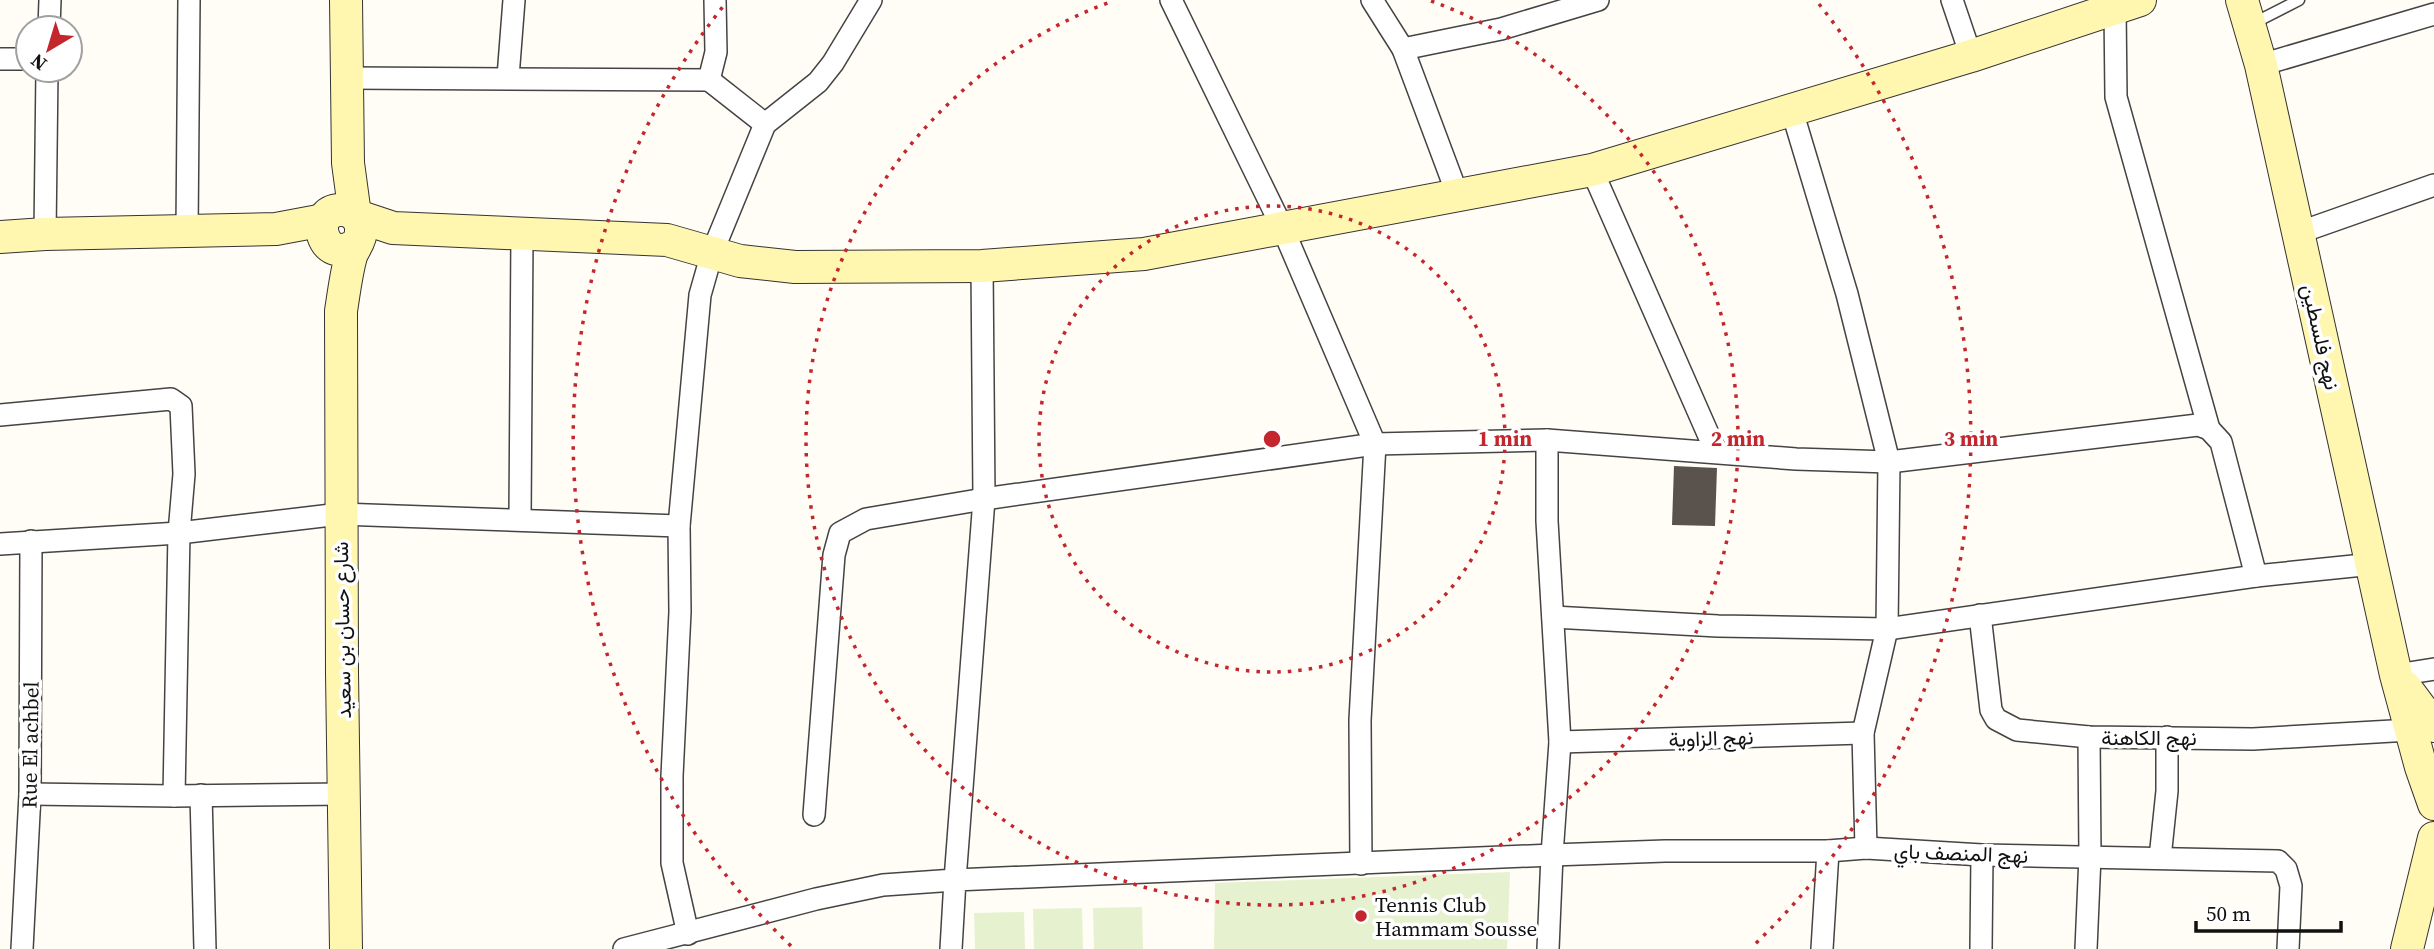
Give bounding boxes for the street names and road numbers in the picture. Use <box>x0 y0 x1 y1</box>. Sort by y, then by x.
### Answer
street label: نهج فلسطين <box>2295 281 2347 393</box>
street label: شارع حسان بن سعيد <box>326 541 358 719</box>
street label: Rue El achbel <box>14 681 46 809</box>
street label: نهج الزاوية <box>1668 722 1754 754</box>
street label: نهج الكاهنة <box>2101 723 2197 752</box>
street label: نهج المنصف باي <box>1893 836 2029 873</box>

